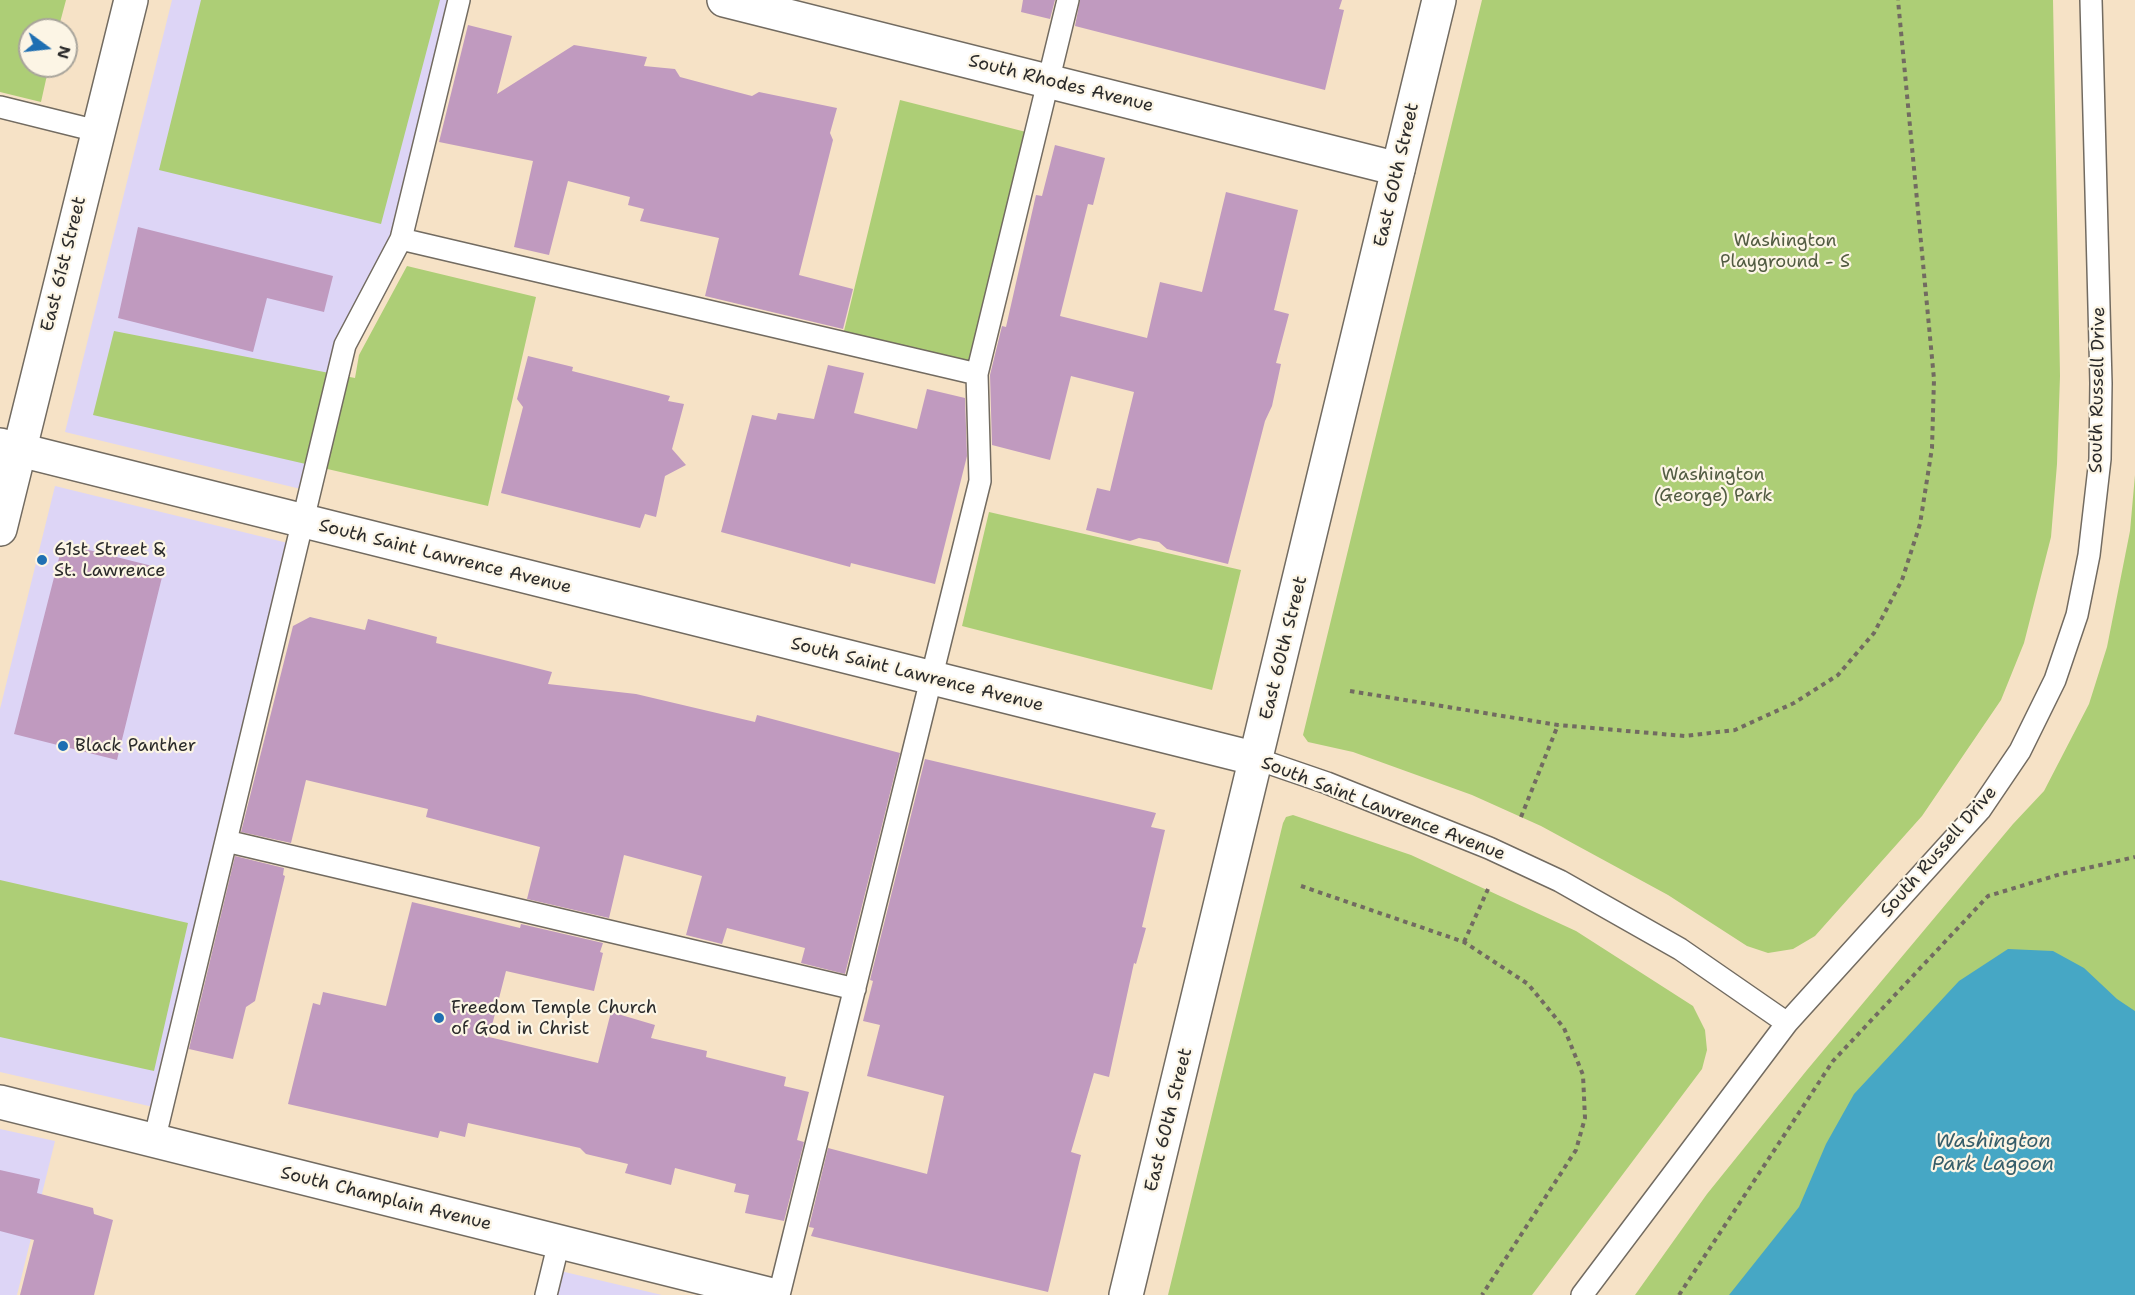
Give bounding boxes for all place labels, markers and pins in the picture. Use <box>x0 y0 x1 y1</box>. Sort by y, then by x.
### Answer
place label: 61st Street & St. Lawrence <box>54 539 166 582</box>
marker: 61st Street & St. Lawrence <box>35 553 49 567</box>
place label: Black Panther <box>75 735 196 757</box>
marker: Black Panther <box>56 739 70 753</box>
place label: Freedom Temple Church of God in Christ <box>451 997 657 1040</box>
marker: Freedom Temple Church of God in Christ <box>432 1011 446 1025</box>

